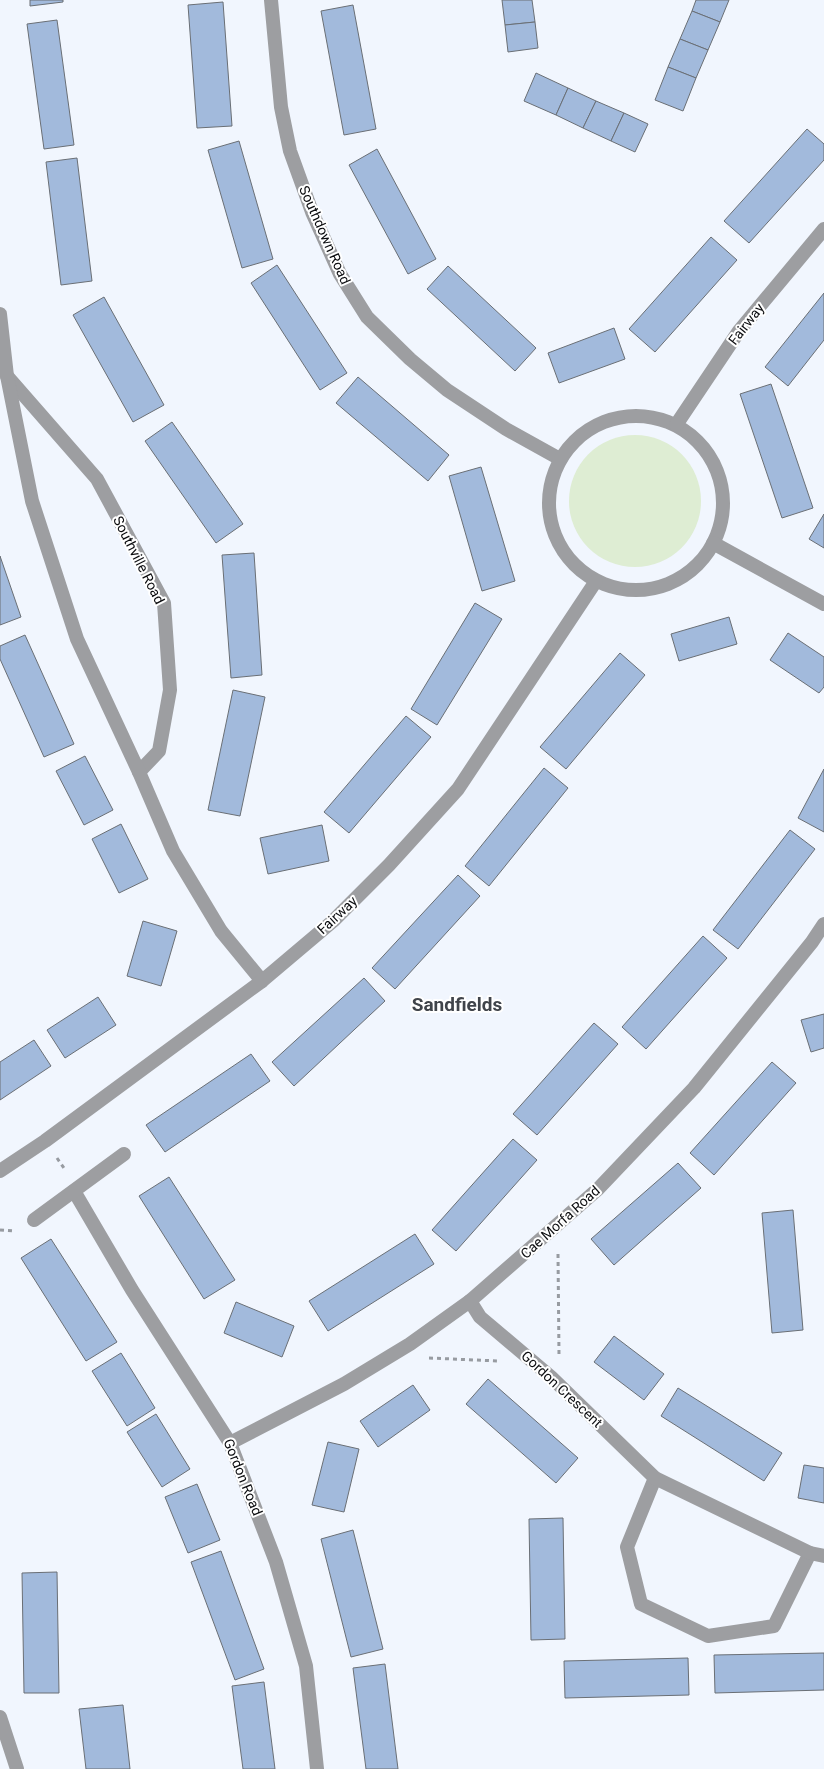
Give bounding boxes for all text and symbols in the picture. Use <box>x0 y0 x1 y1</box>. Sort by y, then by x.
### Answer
street label: Southdown Road <box>296 183 354 287</box>
street label: Fairway <box>725 300 767 348</box>
street label: Southville Road <box>110 513 168 607</box>
street label: Fairway <box>314 893 360 937</box>
district label: Sandfields <box>412 993 503 1016</box>
street label: Cae Morfa Road <box>517 1182 603 1262</box>
street label: Gordon Crescent <box>518 1347 606 1431</box>
street label: Gordon Road <box>220 1436 266 1518</box>

